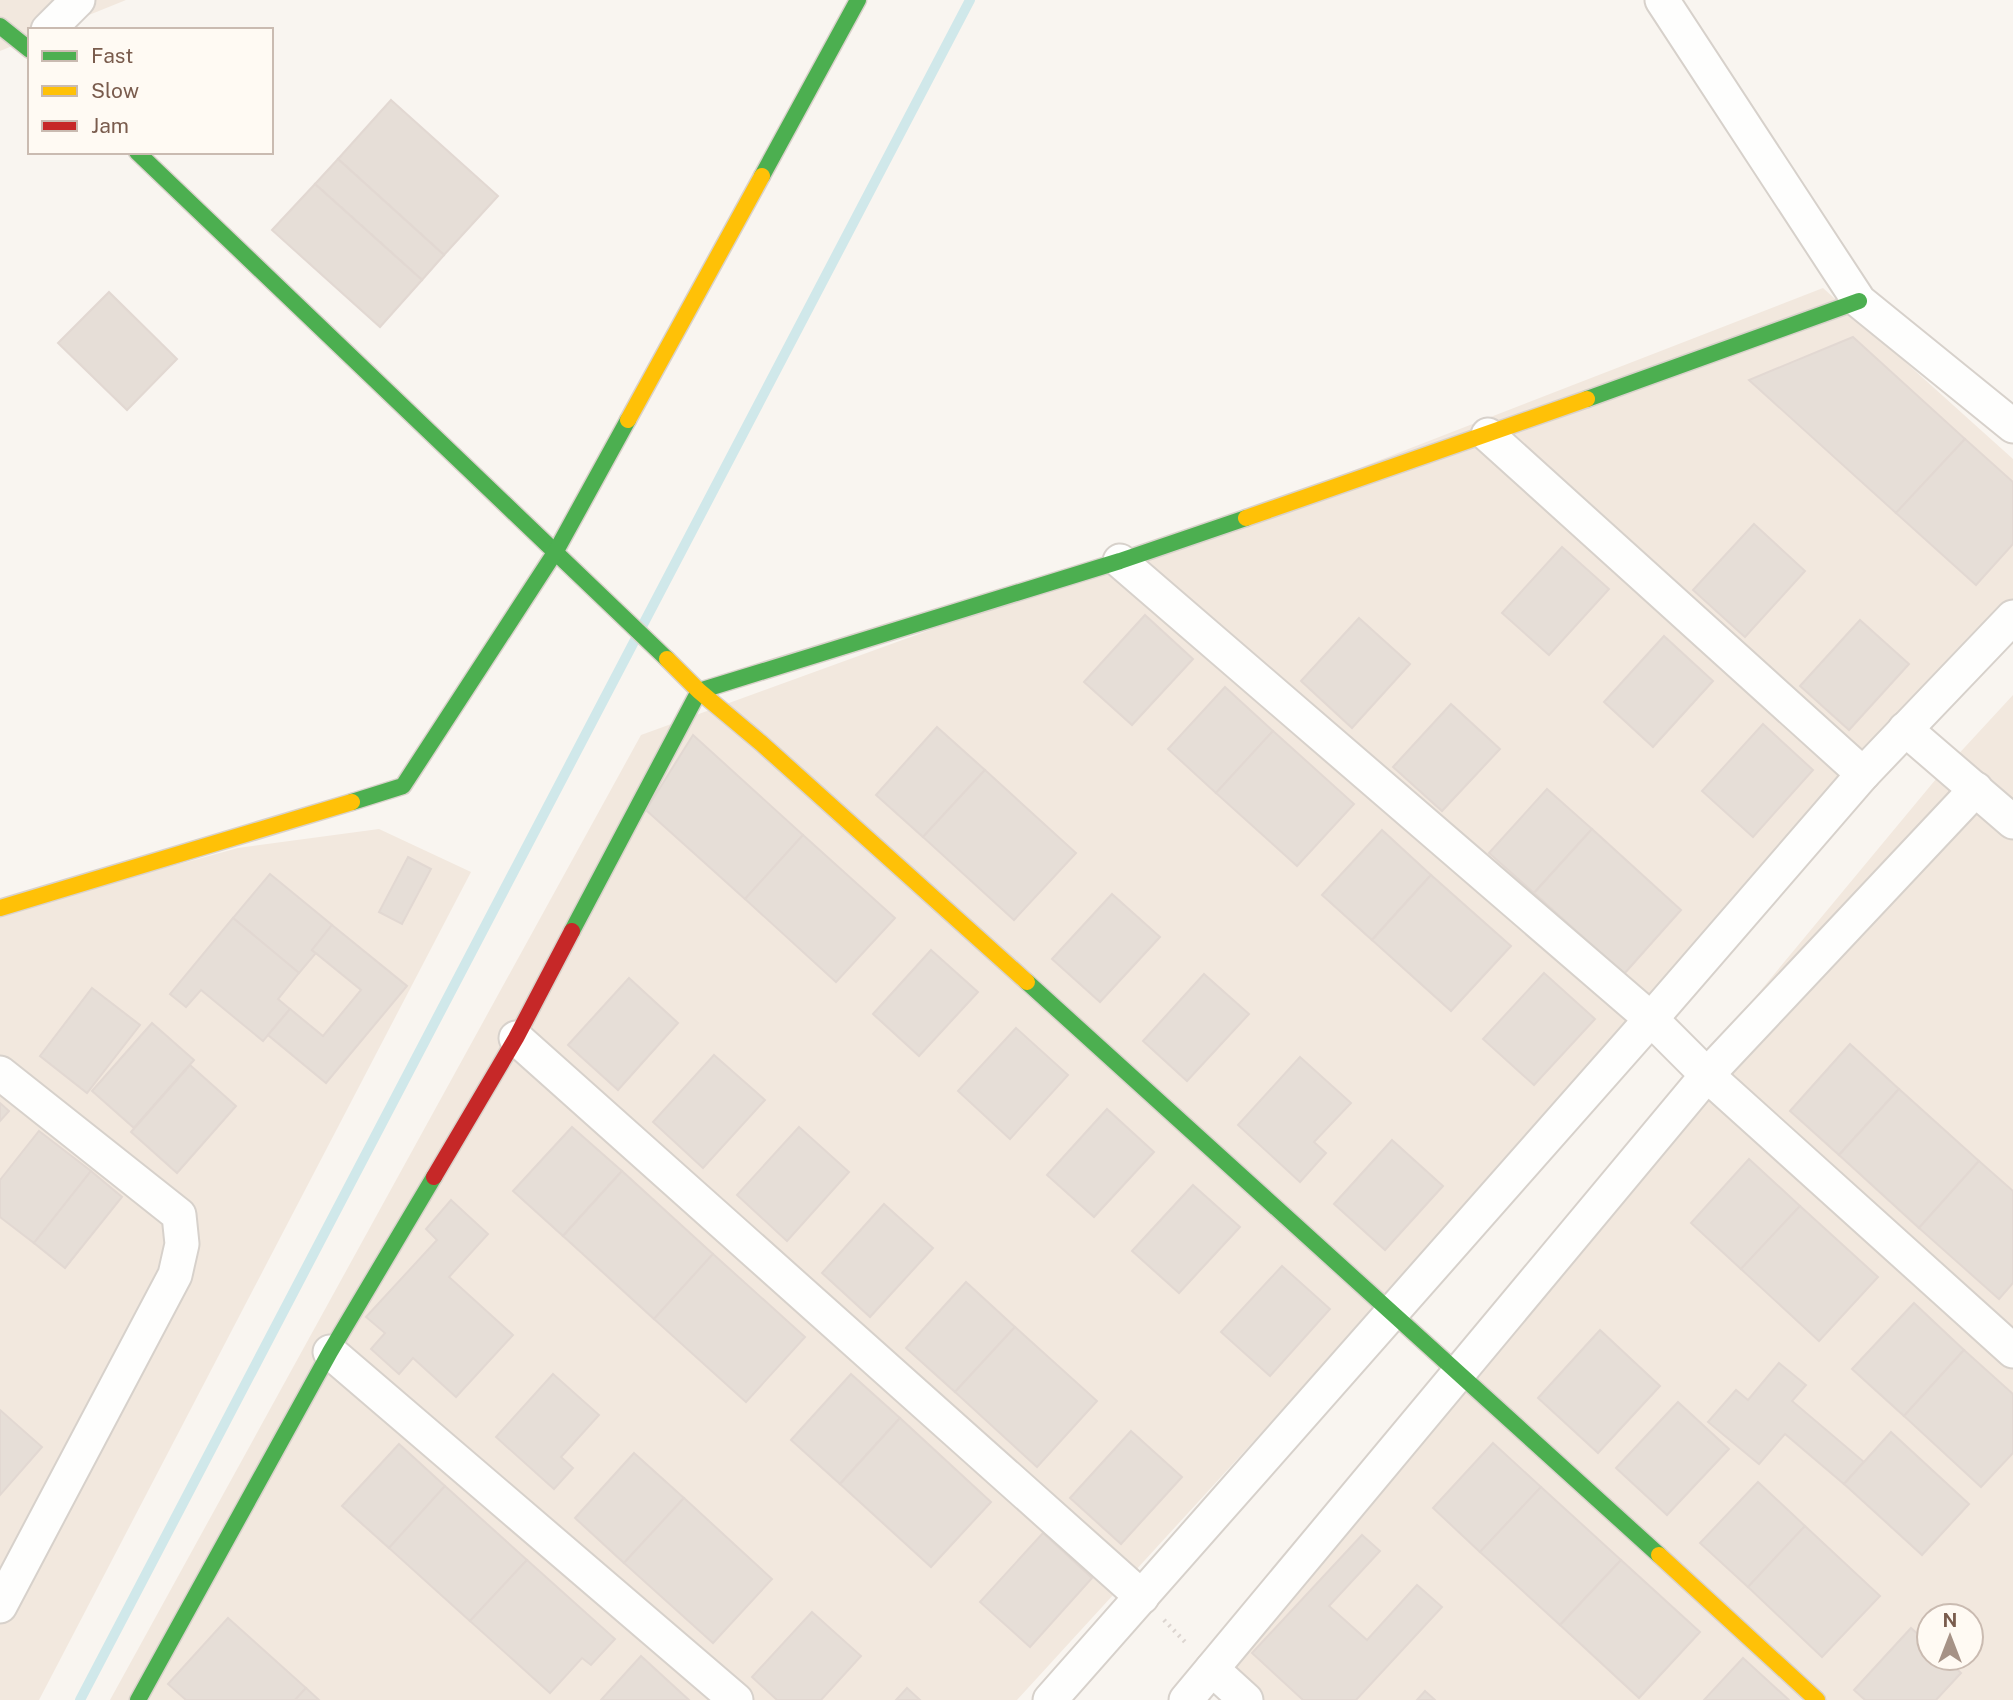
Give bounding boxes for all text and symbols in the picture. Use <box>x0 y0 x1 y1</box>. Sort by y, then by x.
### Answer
legend <box>28 28 273 154</box>
text: Fast <box>91 43 133 68</box>
text: Slow <box>91 78 139 103</box>
text: Jam <box>91 113 129 138</box>
north arrow <box>1915 1602 1985 1672</box>
text: N <box>1943 1609 1957 1631</box>

